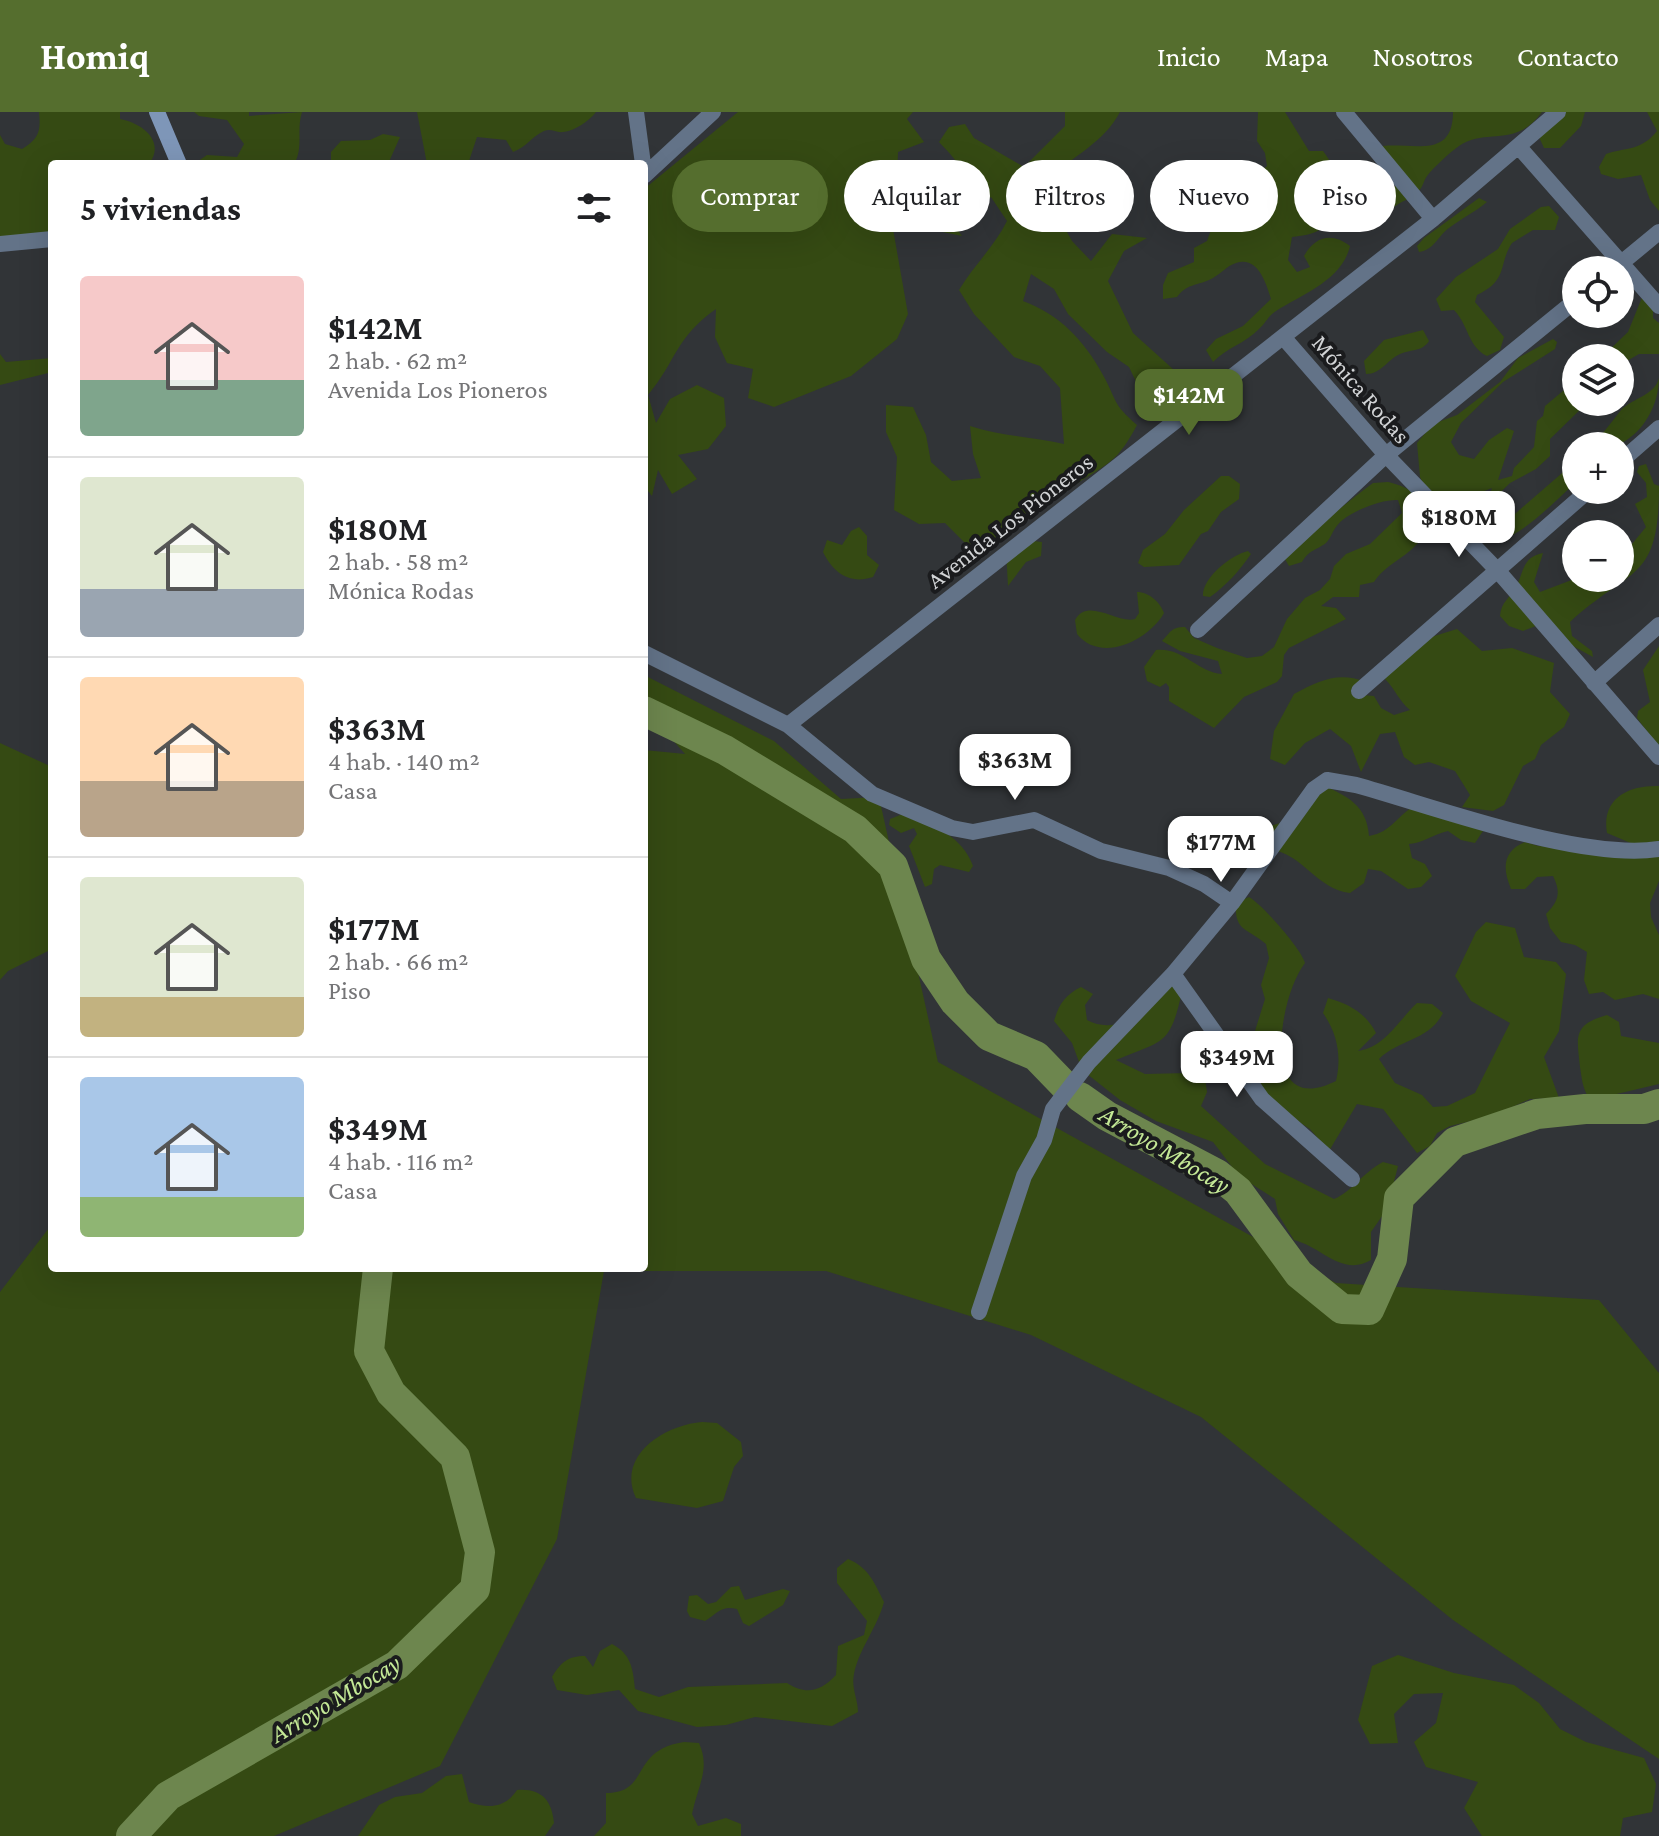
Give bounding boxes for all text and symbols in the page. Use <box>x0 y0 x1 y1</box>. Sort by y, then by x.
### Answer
text: Homiq <box>40 35 149 77</box>
text: Inicio <box>1157 41 1221 72</box>
text: Mapa <box>1265 41 1328 72</box>
text: Nosotros <box>1372 41 1473 72</box>
text: Contacto <box>1517 41 1619 72</box>
chip: Comprar <box>672 160 828 232</box>
chip: Alquilar <box>844 160 990 232</box>
chip: Filtros <box>1006 160 1134 232</box>
chip: Nuevo <box>1150 160 1278 232</box>
chip: Piso <box>1294 160 1396 232</box>
icon: filters <box>572 186 616 230</box>
text: 5 viviendas <box>80 190 241 227</box>
map controls <box>1562 256 1634 592</box>
button: locate <box>1562 256 1634 328</box>
icon: home <box>144 308 240 404</box>
text: $142M <box>328 309 423 346</box>
street label: Mónica Rodas <box>1307 329 1416 448</box>
button: layers <box>1562 344 1634 416</box>
text: 2 hab. · 62 m² <box>328 346 467 375</box>
pin: $142M <box>1133 369 1245 437</box>
text: Avenida Los Pioneros <box>328 375 548 404</box>
text: $142M <box>1153 380 1225 409</box>
button: + <box>1562 432 1634 504</box>
street label: Avenida Los Pioneros <box>921 448 1098 594</box>
pin: $180M <box>1403 491 1515 559</box>
text: $180M <box>1421 502 1497 531</box>
icon: home <box>144 509 240 605</box>
text: $180M <box>328 510 428 547</box>
button: − <box>1562 520 1634 592</box>
text: 2 hab. · 58 m² <box>328 547 468 576</box>
text: Mónica Rodas <box>328 576 474 605</box>
icon: home <box>144 709 240 805</box>
text: $363M <box>328 710 426 747</box>
pin: $363M <box>959 734 1071 802</box>
text: $363M <box>978 745 1052 774</box>
text: 4 hab. · 140 m² <box>328 747 480 776</box>
text: Casa <box>328 776 378 805</box>
pin: $177M <box>1165 816 1277 884</box>
text: $177M <box>1186 827 1256 856</box>
icon: home <box>144 909 240 1005</box>
text: $177M <box>328 910 420 947</box>
text: 2 hab. · 66 m² <box>328 947 469 976</box>
text: Piso <box>328 976 371 1005</box>
pin: $349M <box>1181 1031 1293 1099</box>
text: $349M <box>1199 1042 1275 1071</box>
water label: Arroyo Mbocay <box>1093 1098 1235 1200</box>
icon: home <box>144 1109 240 1205</box>
text: $349M <box>328 1110 428 1147</box>
text: 4 hab. · 116 m² <box>328 1147 473 1176</box>
text: Casa <box>328 1176 378 1205</box>
water label: Arroyo Mbocay <box>263 1648 406 1750</box>

